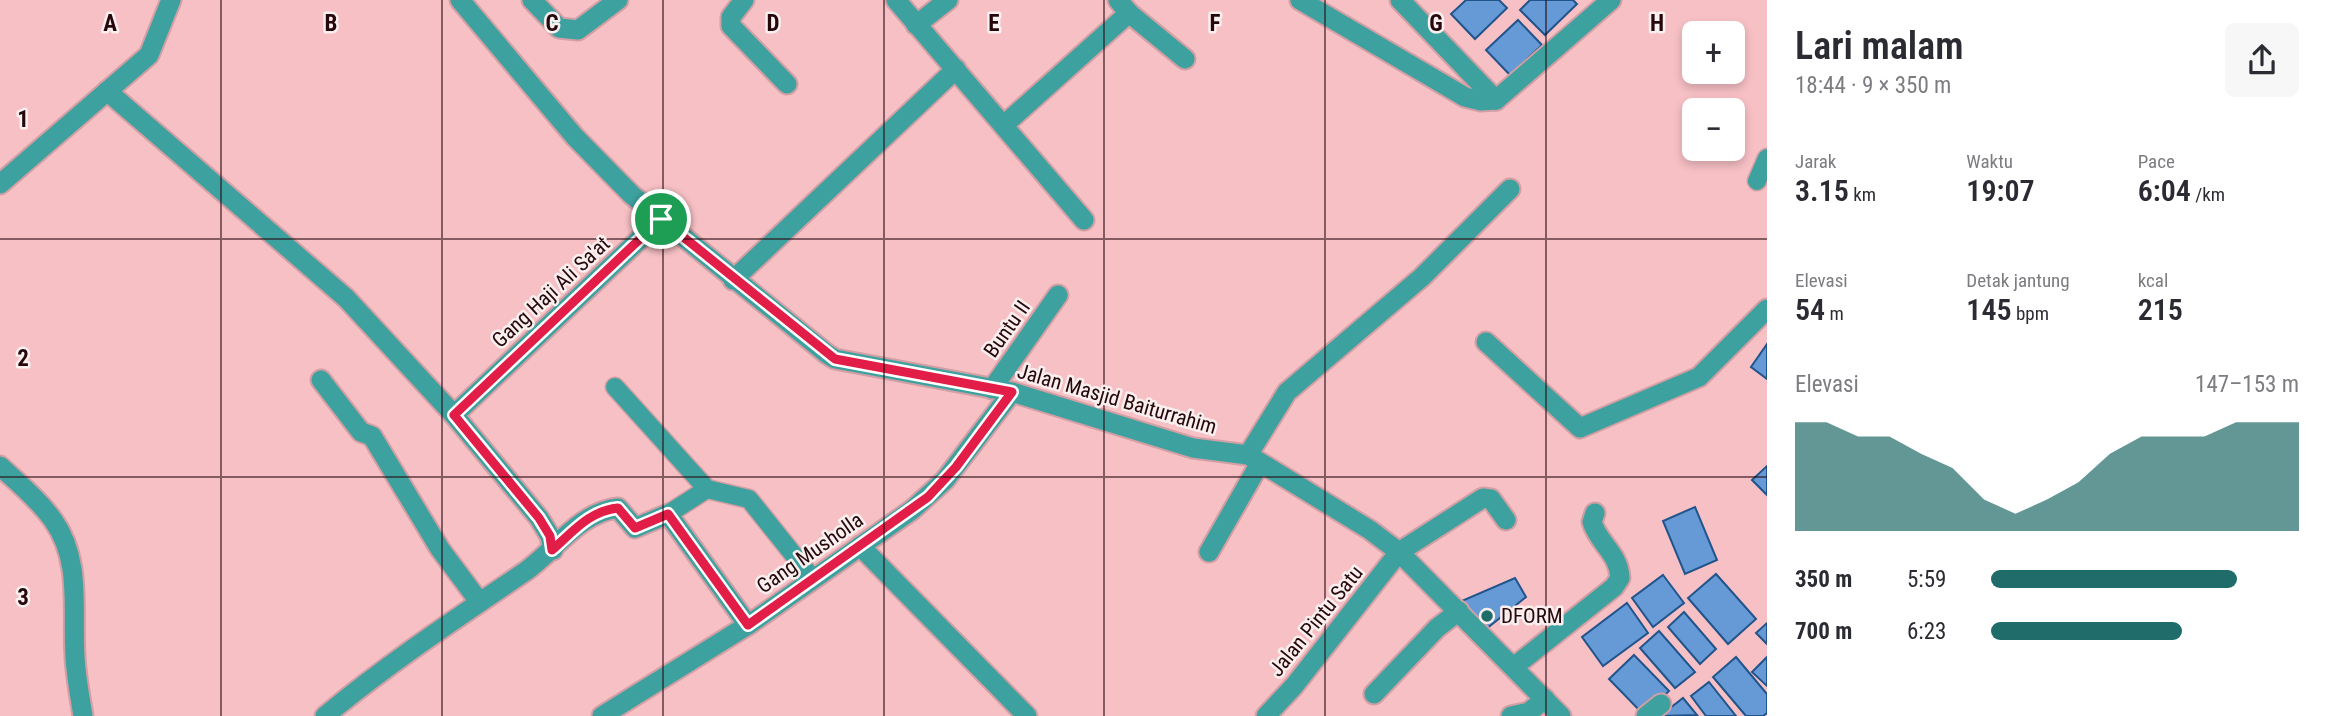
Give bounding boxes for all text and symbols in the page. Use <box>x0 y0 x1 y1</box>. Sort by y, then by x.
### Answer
text: A <box>103 10 117 37</box>
text: B <box>325 10 337 37</box>
text: C <box>545 10 559 37</box>
text: D <box>767 10 780 37</box>
text: E <box>988 10 1000 37</box>
text: F <box>1210 10 1221 37</box>
text: G <box>1429 10 1443 37</box>
text: H <box>1650 10 1664 37</box>
map controls <box>1682 21 1745 161</box>
button: + <box>1682 21 1745 84</box>
button: share <box>2225 23 2299 97</box>
text: Lari malam <box>1795 24 1964 68</box>
text: 18:44 · 9 × 350 m <box>1795 72 1951 99</box>
button: − <box>1682 98 1745 161</box>
text: 1 <box>17 106 29 133</box>
text: Jarak <box>1795 150 1836 173</box>
text: Waktu <box>1966 150 2013 173</box>
text: Pace <box>2138 150 2175 173</box>
text: 3.15 <box>1795 173 1849 208</box>
text: 19:07 <box>1966 173 2035 208</box>
text: 6:04 <box>2138 173 2191 208</box>
text: km <box>1849 183 1876 206</box>
text: /km <box>2191 183 2225 206</box>
pin <box>631 189 691 249</box>
icon: arrive <box>642 200 680 238</box>
street label: Gang Haji Ali Sa'at <box>487 232 615 352</box>
text: Elevasi <box>1795 269 1848 292</box>
text: Detak jantung <box>1966 269 2070 292</box>
text: kcal <box>2138 269 2168 292</box>
text: 54 <box>1795 292 1825 327</box>
text: 145 <box>1966 292 2012 327</box>
text: 215 <box>2138 292 2183 327</box>
street label: Buntu II <box>979 296 1035 362</box>
text: m <box>1825 302 1844 325</box>
text: bpm <box>2012 302 2049 325</box>
text: 2 <box>17 345 29 372</box>
street label: Jalan Masjid Baiturrahim <box>1015 359 1219 439</box>
text: Elevasi <box>1795 371 1859 398</box>
text: 147–153 m <box>2195 371 2299 398</box>
street label: Gang Musholla <box>752 508 868 598</box>
street label: Jalan Pintu Satu <box>1264 561 1368 681</box>
text: 350 m <box>1795 566 1852 593</box>
text: 5:59 <box>1907 566 1946 593</box>
text: 3 <box>17 584 29 611</box>
place label: DFORM <box>1501 604 1563 628</box>
marker: DFORM <box>1479 608 1495 624</box>
text: 700 m <box>1795 618 1852 645</box>
text: 6:23 <box>1907 618 1946 645</box>

